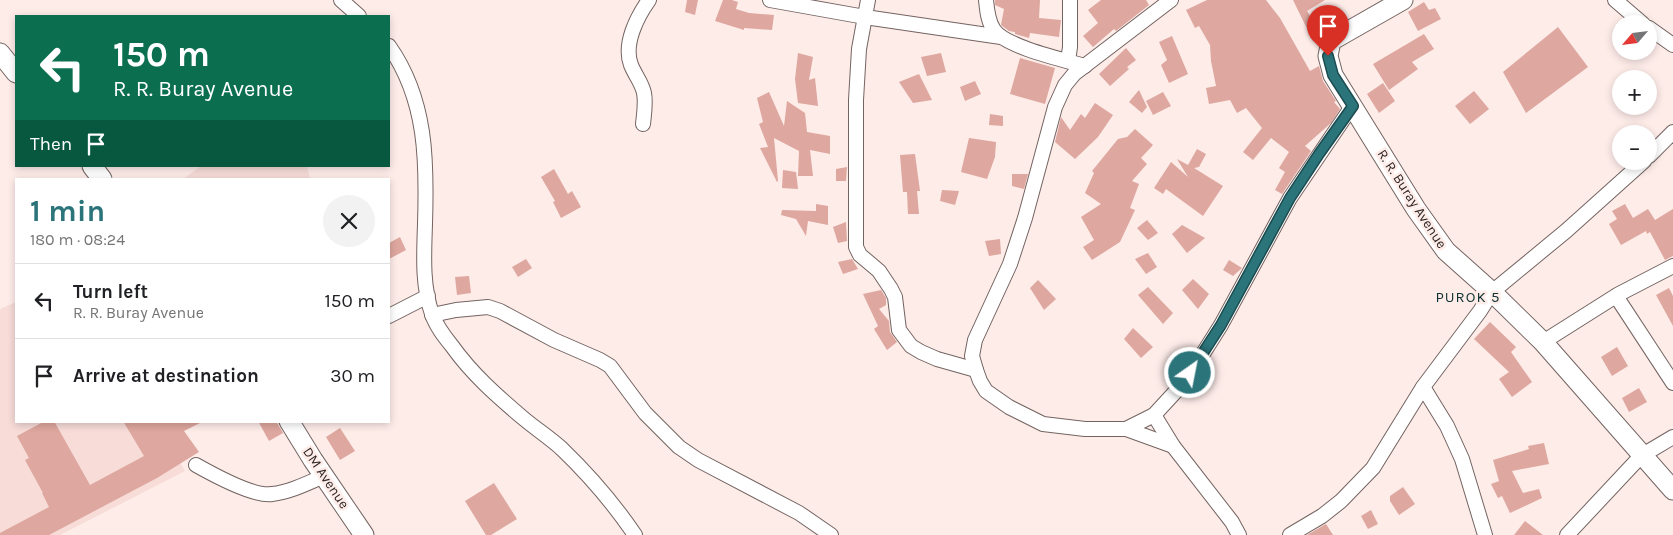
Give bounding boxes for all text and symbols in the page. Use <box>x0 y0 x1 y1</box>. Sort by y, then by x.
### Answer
pin <box>1307 5 1349 56</box>
icon: arrive <box>1314 12 1342 40</box>
north arrow <box>1612 15 1658 60</box>
map controls <box>1612 15 1657 170</box>
text: 150 m <box>113 34 210 75</box>
icon: left <box>30 35 95 100</box>
button: + <box>1612 70 1657 115</box>
text: R. R. Buray Avenue <box>113 76 293 102</box>
button: − <box>1612 125 1657 170</box>
icon: arrive <box>82 130 110 158</box>
text: Then <box>30 133 72 155</box>
street label: R. R. Buray Avenue <box>1374 146 1450 252</box>
text: 1 min <box>30 193 105 229</box>
button: close <box>323 195 375 247</box>
text: 180 m · 08:24 <box>30 230 125 249</box>
text: Turn left <box>73 281 148 303</box>
icon: left <box>30 287 58 315</box>
district label: PUROK 5 <box>1435 288 1501 306</box>
text: 150 m <box>324 290 375 312</box>
text: R. R. Buray Avenue <box>73 303 204 322</box>
position arrow <box>1163 346 1215 398</box>
icon: arrive <box>30 362 58 390</box>
text: Arrive at destination <box>73 365 259 387</box>
text: 30 m <box>330 365 375 387</box>
street label: DM Avenue <box>299 444 353 512</box>

